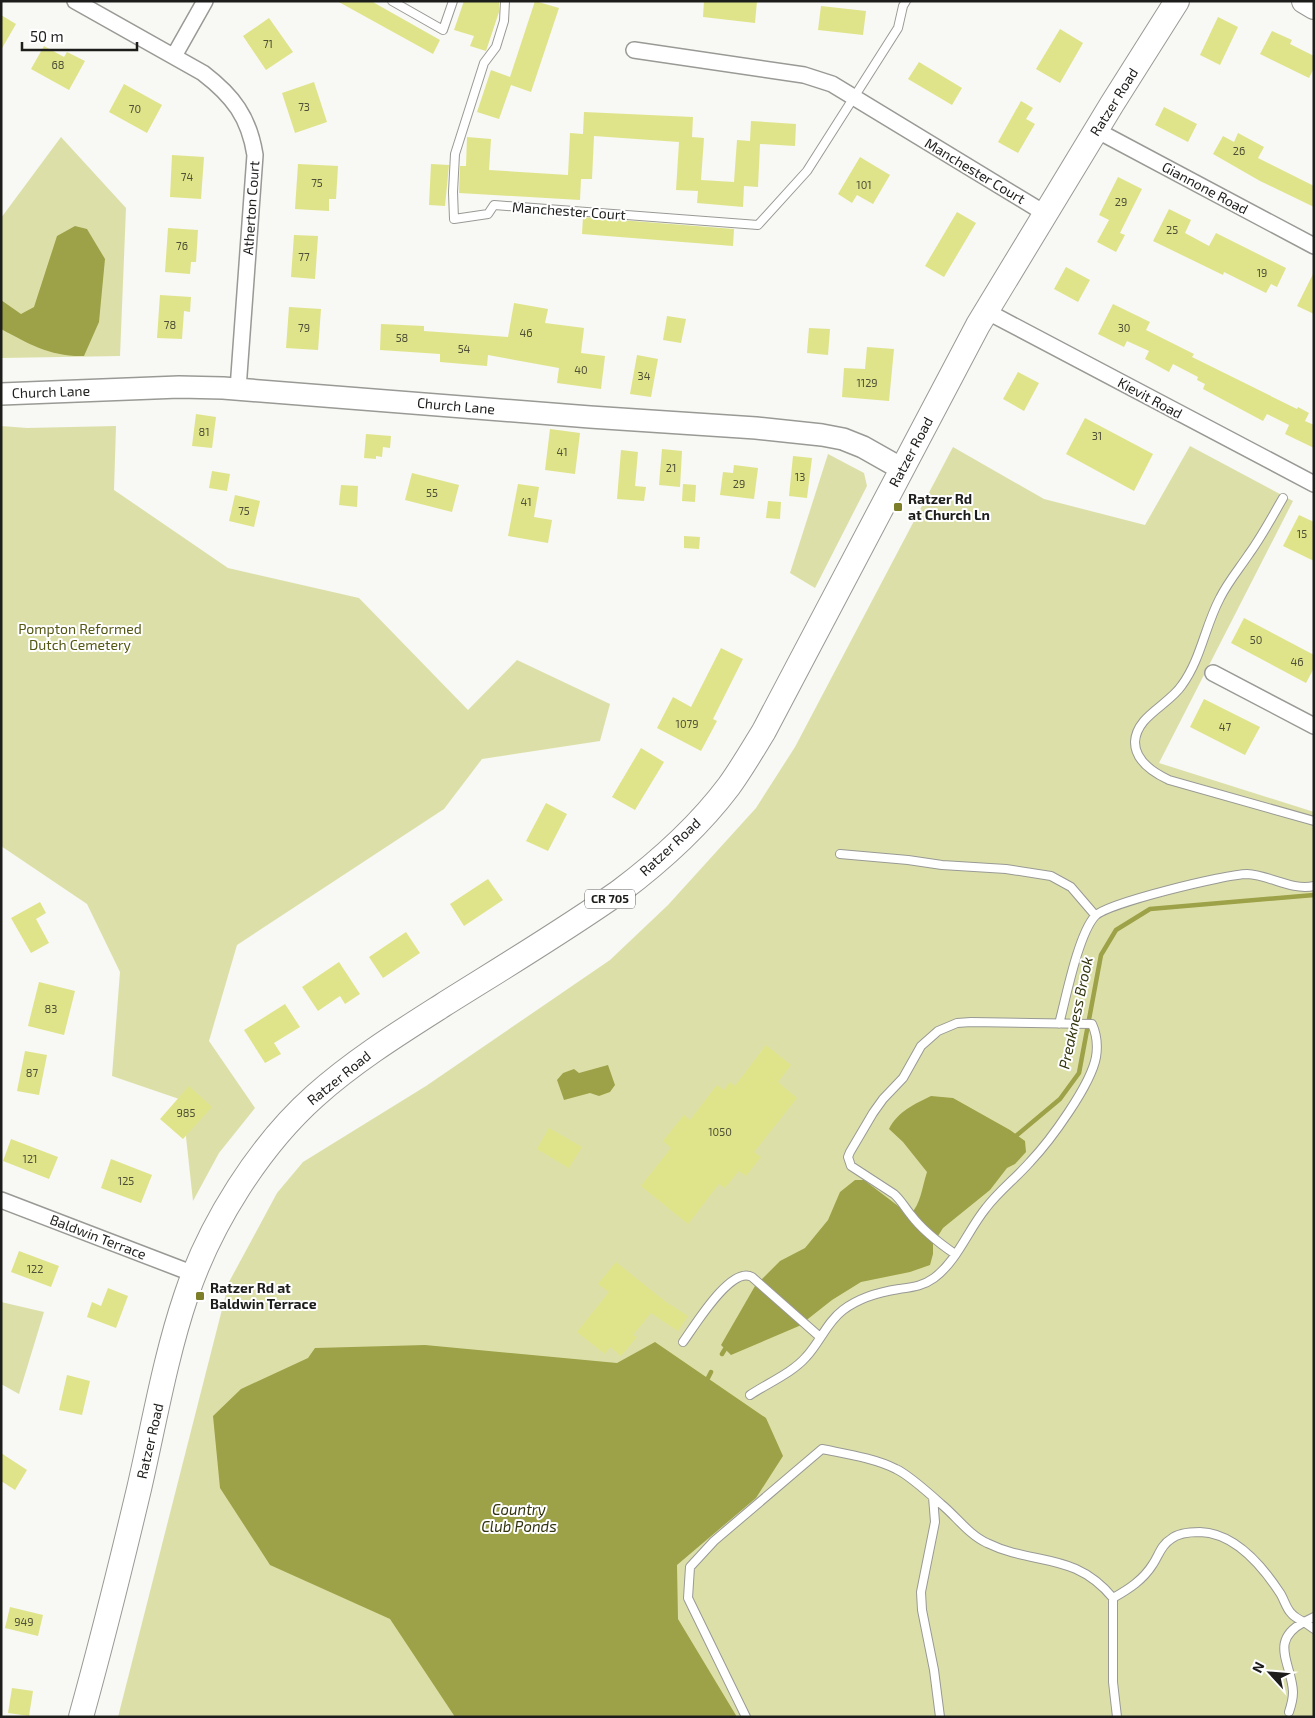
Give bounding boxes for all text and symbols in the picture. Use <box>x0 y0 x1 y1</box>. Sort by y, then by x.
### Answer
scale bar <box>22 20 138 52</box>
text: 50 m <box>30 27 64 45</box>
house number: 71 <box>263 37 273 50</box>
house number: 68 <box>52 58 64 71</box>
street label: Ratzer Road <box>1086 65 1141 139</box>
house number: 73 <box>298 100 310 113</box>
house number: 70 <box>129 102 141 115</box>
street label: Manchester Court <box>922 134 1028 207</box>
house number: 26 <box>1233 144 1245 157</box>
street label: Giannone Road <box>1159 158 1251 217</box>
street label: Atherton Court <box>239 160 262 256</box>
house number: 74 <box>181 170 193 183</box>
house number: 75 <box>311 176 323 189</box>
house number: 101 <box>856 178 872 191</box>
house number: 29 <box>1115 195 1127 208</box>
street label: Manchester Court <box>512 198 626 223</box>
house number: 25 <box>1166 223 1178 236</box>
house number: 76 <box>176 239 188 252</box>
house number: 77 <box>298 250 310 263</box>
house number: 19 <box>1257 266 1267 279</box>
house number: 78 <box>164 318 176 331</box>
house number: 79 <box>298 321 310 334</box>
house number: 30 <box>1118 321 1130 334</box>
house number: 46 <box>519 326 533 339</box>
house number: 58 <box>396 331 408 344</box>
house number: 54 <box>458 342 471 355</box>
house number: 40 <box>574 363 588 376</box>
house number: 34 <box>638 369 651 382</box>
street label: Kievit Road <box>1115 373 1185 422</box>
house number: 1129 <box>856 376 878 389</box>
street label: Church Lane <box>12 382 90 401</box>
street label: Church Lane <box>416 394 496 417</box>
street label: Ratzer Road <box>885 414 936 490</box>
house number: 81 <box>198 425 210 438</box>
house number: 31 <box>1092 429 1102 442</box>
house number: 41 <box>556 445 568 458</box>
house number: 21 <box>666 461 676 474</box>
house number: 13 <box>795 470 805 483</box>
house number: 29 <box>733 477 745 490</box>
house number: 55 <box>426 486 438 499</box>
place label: Ratzer Rd at Church Ln <box>908 490 990 523</box>
house number: 41 <box>520 495 532 508</box>
marker: Ratzer Rd at Church Ln <box>892 501 904 513</box>
house number: 75 <box>238 504 250 517</box>
house number: 15 <box>1297 527 1307 540</box>
park label: Pompton Reformed Dutch Cemetery <box>18 620 142 653</box>
house number: 50 <box>1250 633 1262 646</box>
house number: 46 <box>1290 655 1304 668</box>
house number: 1079 <box>676 717 698 730</box>
house number: 47 <box>1219 720 1232 733</box>
street label: Ratzer Road <box>636 814 704 879</box>
road number: CR 705 <box>585 890 635 909</box>
water label: Preakness Brook <box>1054 955 1096 1071</box>
house number: 83 <box>45 1002 57 1015</box>
street label: Ratzer Road <box>303 1047 374 1108</box>
house number: 87 <box>26 1066 39 1079</box>
house number: 985 <box>177 1106 196 1119</box>
house number: 1050 <box>708 1125 732 1138</box>
house number: 121 <box>23 1152 37 1165</box>
house number: 125 <box>118 1174 134 1187</box>
street label: Baldwin Terrace <box>48 1210 149 1263</box>
house number: 122 <box>27 1262 43 1275</box>
place label: Ratzer Rd at Baldwin Terrace <box>210 1279 317 1312</box>
marker: Ratzer Rd at Baldwin Terrace <box>194 1290 206 1302</box>
street label: Ratzer Road <box>133 1401 166 1480</box>
water label: Country Club Ponds <box>481 1500 557 1535</box>
house number: 949 <box>14 1615 34 1628</box>
north arrow <box>1245 1648 1295 1698</box>
text: N <box>1248 1659 1268 1675</box>

